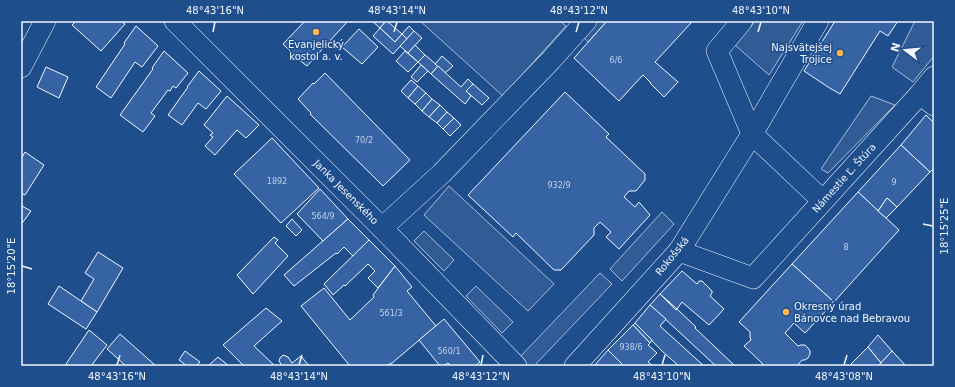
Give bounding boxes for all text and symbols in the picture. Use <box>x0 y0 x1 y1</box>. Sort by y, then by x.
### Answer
text: 48°43'16"N <box>186 5 244 16</box>
text: 48°43'14"N <box>368 5 426 16</box>
text: 48°43'12"N <box>550 5 608 16</box>
text: 48°43'10"N <box>732 5 790 16</box>
marker: Evanjelický kostol a. v. <box>311 27 321 37</box>
north arrow <box>885 30 925 70</box>
place label: Evanjelický kostol a. v. <box>288 39 344 62</box>
text: N <box>888 41 903 54</box>
place label: Najsvätejšej Trojice <box>771 42 832 65</box>
marker: Najsvätejšej Trojice <box>835 48 845 58</box>
house number: 6/6 <box>610 56 622 65</box>
house number: 70/2 <box>355 136 373 145</box>
street label: Námestie Ľ. Štúra <box>809 140 878 215</box>
street label: Janka Jesenského <box>311 157 380 226</box>
house number: 1892 <box>267 177 287 186</box>
house number: 9 <box>891 178 897 187</box>
house number: 932/9 <box>547 181 571 190</box>
text: 18°15'25"E <box>939 198 950 254</box>
house number: 564/9 <box>311 212 335 221</box>
street label: Rokošská <box>653 235 691 277</box>
text: 18°15'20"E <box>6 238 17 294</box>
house number: 8 <box>843 243 849 252</box>
place label: Okresný úrad Bánovce nad Bebravou <box>794 301 910 324</box>
marker: Okresný úrad Bánovce nad Bebravou <box>781 307 791 317</box>
house number: 561/3 <box>379 309 403 318</box>
house number: 938/6 <box>619 343 643 352</box>
house number: 560/1 <box>437 347 461 356</box>
text: 48°43'16"N <box>88 371 146 382</box>
text: 48°43'14"N <box>270 371 328 382</box>
text: 48°43'12"N <box>452 371 510 382</box>
text: 48°43'10"N <box>633 371 691 382</box>
text: 48°43'08"N <box>815 371 873 382</box>

